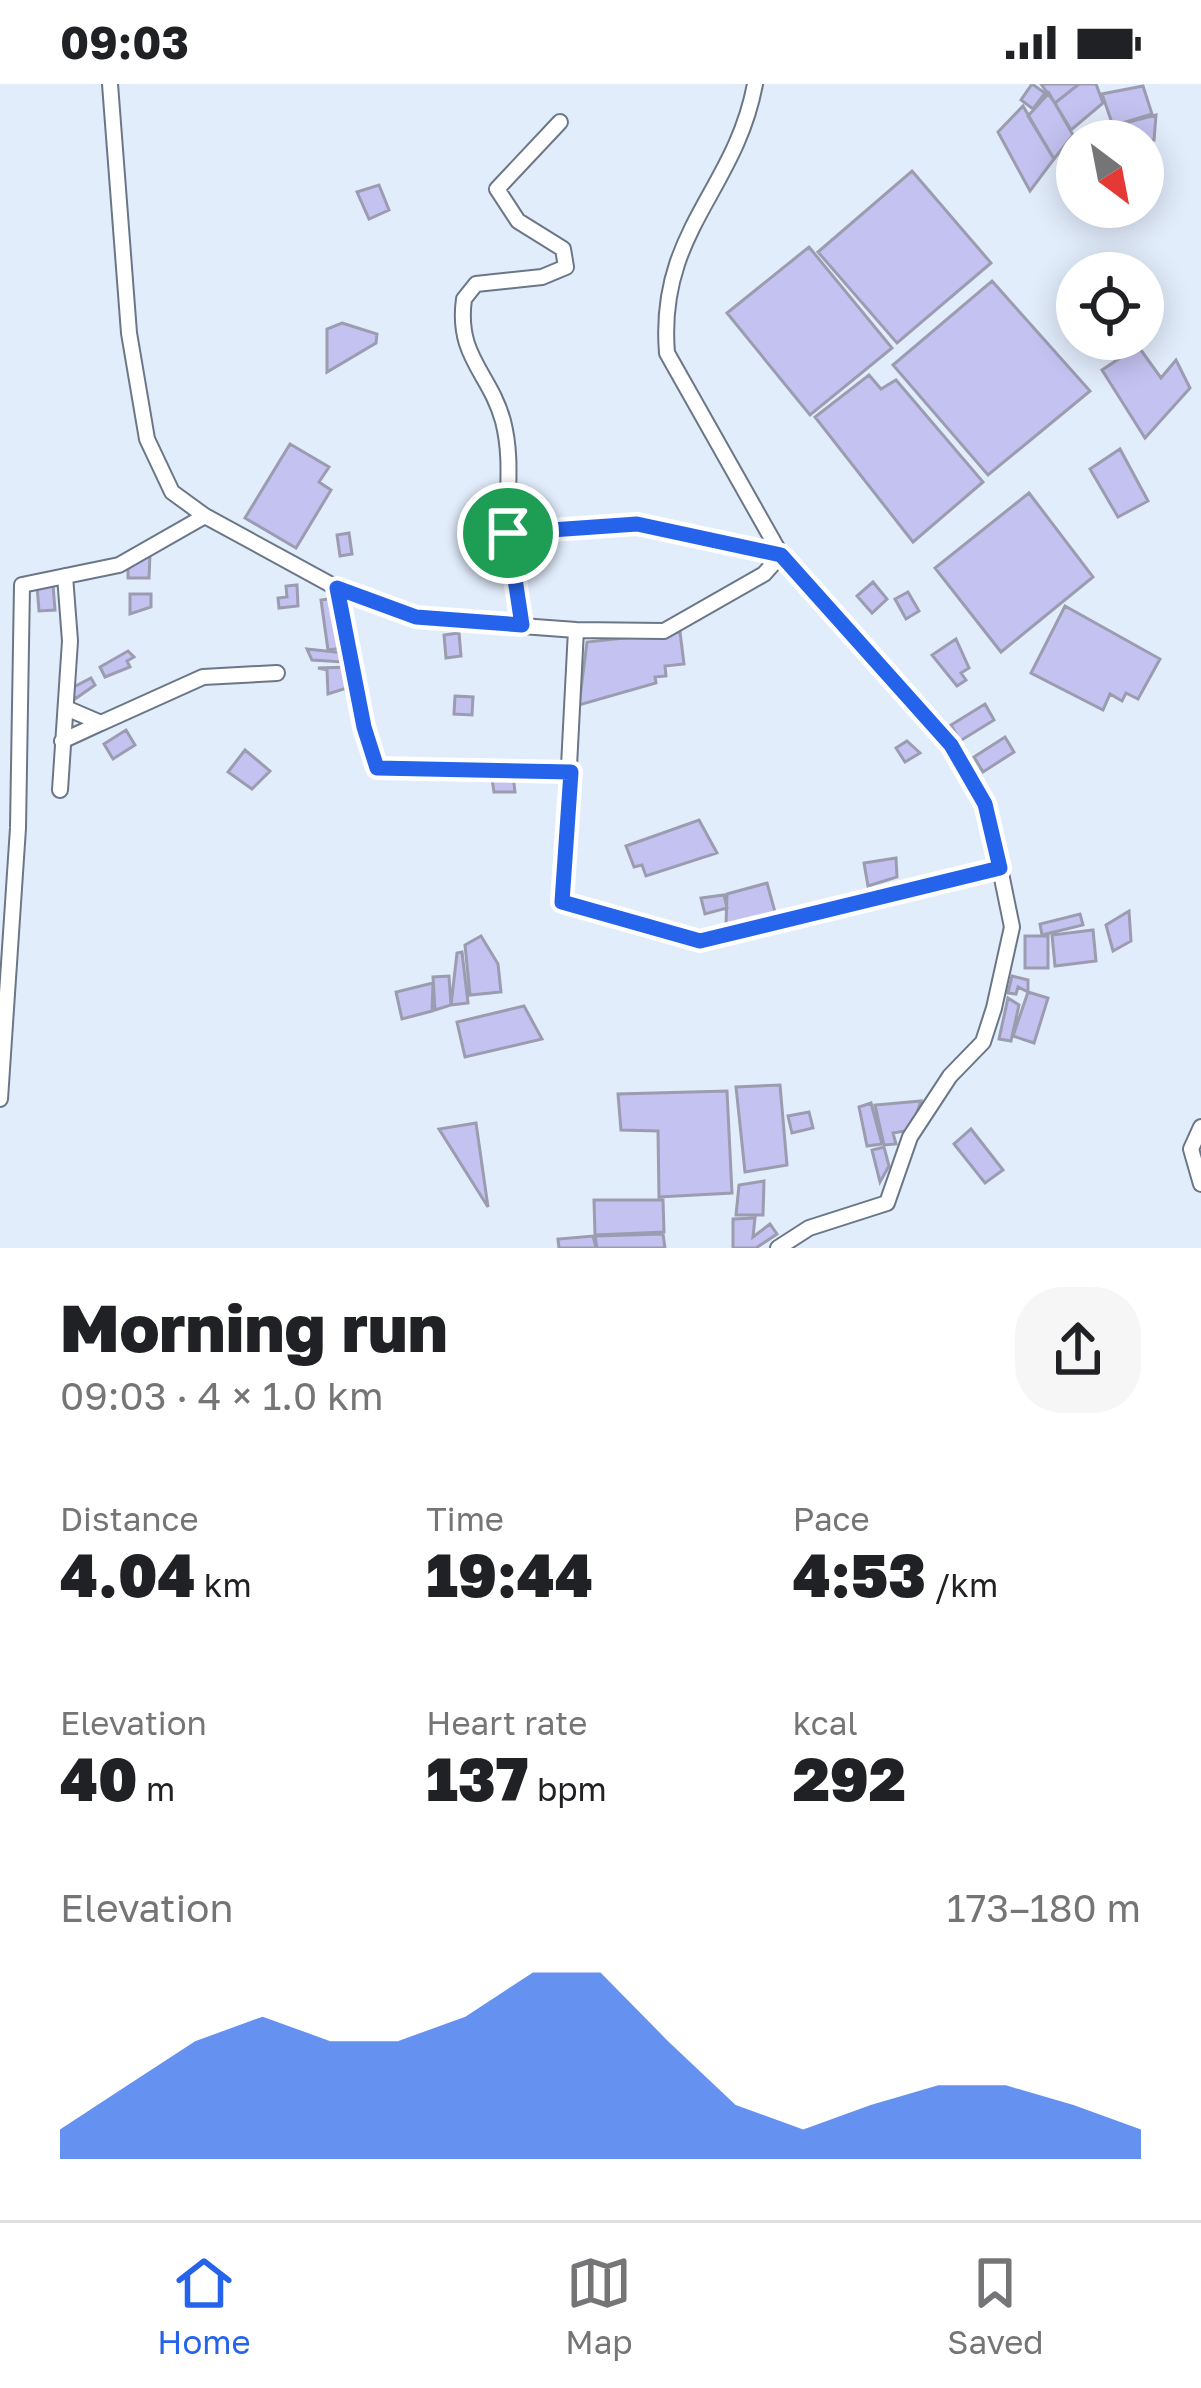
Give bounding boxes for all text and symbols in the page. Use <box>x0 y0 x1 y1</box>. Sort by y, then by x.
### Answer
text: 09:03 <box>60 15 189 69</box>
north arrow <box>1056 120 1164 228</box>
map controls <box>1056 120 1164 360</box>
button: locate <box>1056 252 1164 360</box>
pin <box>457 482 559 584</box>
icon: arrive <box>475 500 541 566</box>
text: Morning run <box>60 1287 448 1367</box>
button: share <box>1015 1287 1141 1413</box>
text: 09:03 · 4 × 1.0 km <box>60 1372 384 1419</box>
text: Distance <box>60 1499 199 1538</box>
text: Time <box>426 1499 504 1538</box>
text: Pace <box>793 1499 870 1538</box>
text: 4.04 <box>60 1538 196 1610</box>
text: 19:44 <box>426 1538 593 1610</box>
text: 4:53 <box>793 1538 926 1610</box>
text: km <box>196 1565 252 1604</box>
text: /km <box>926 1565 998 1604</box>
text: Elevation <box>60 1703 207 1742</box>
text: Heart rate <box>426 1703 587 1742</box>
text: kcal <box>793 1703 858 1742</box>
text: 40 <box>60 1742 138 1814</box>
text: 137 <box>426 1742 529 1814</box>
text: 292 <box>793 1742 906 1814</box>
text: m <box>138 1769 175 1808</box>
text: bpm <box>529 1769 607 1808</box>
text: Elevation <box>60 1884 233 1931</box>
text: 173–180 m <box>947 1884 1141 1931</box>
tab: Home <box>157 2250 251 2361</box>
tab: Map <box>565 2250 633 2361</box>
tab: Saved <box>947 2250 1044 2361</box>

